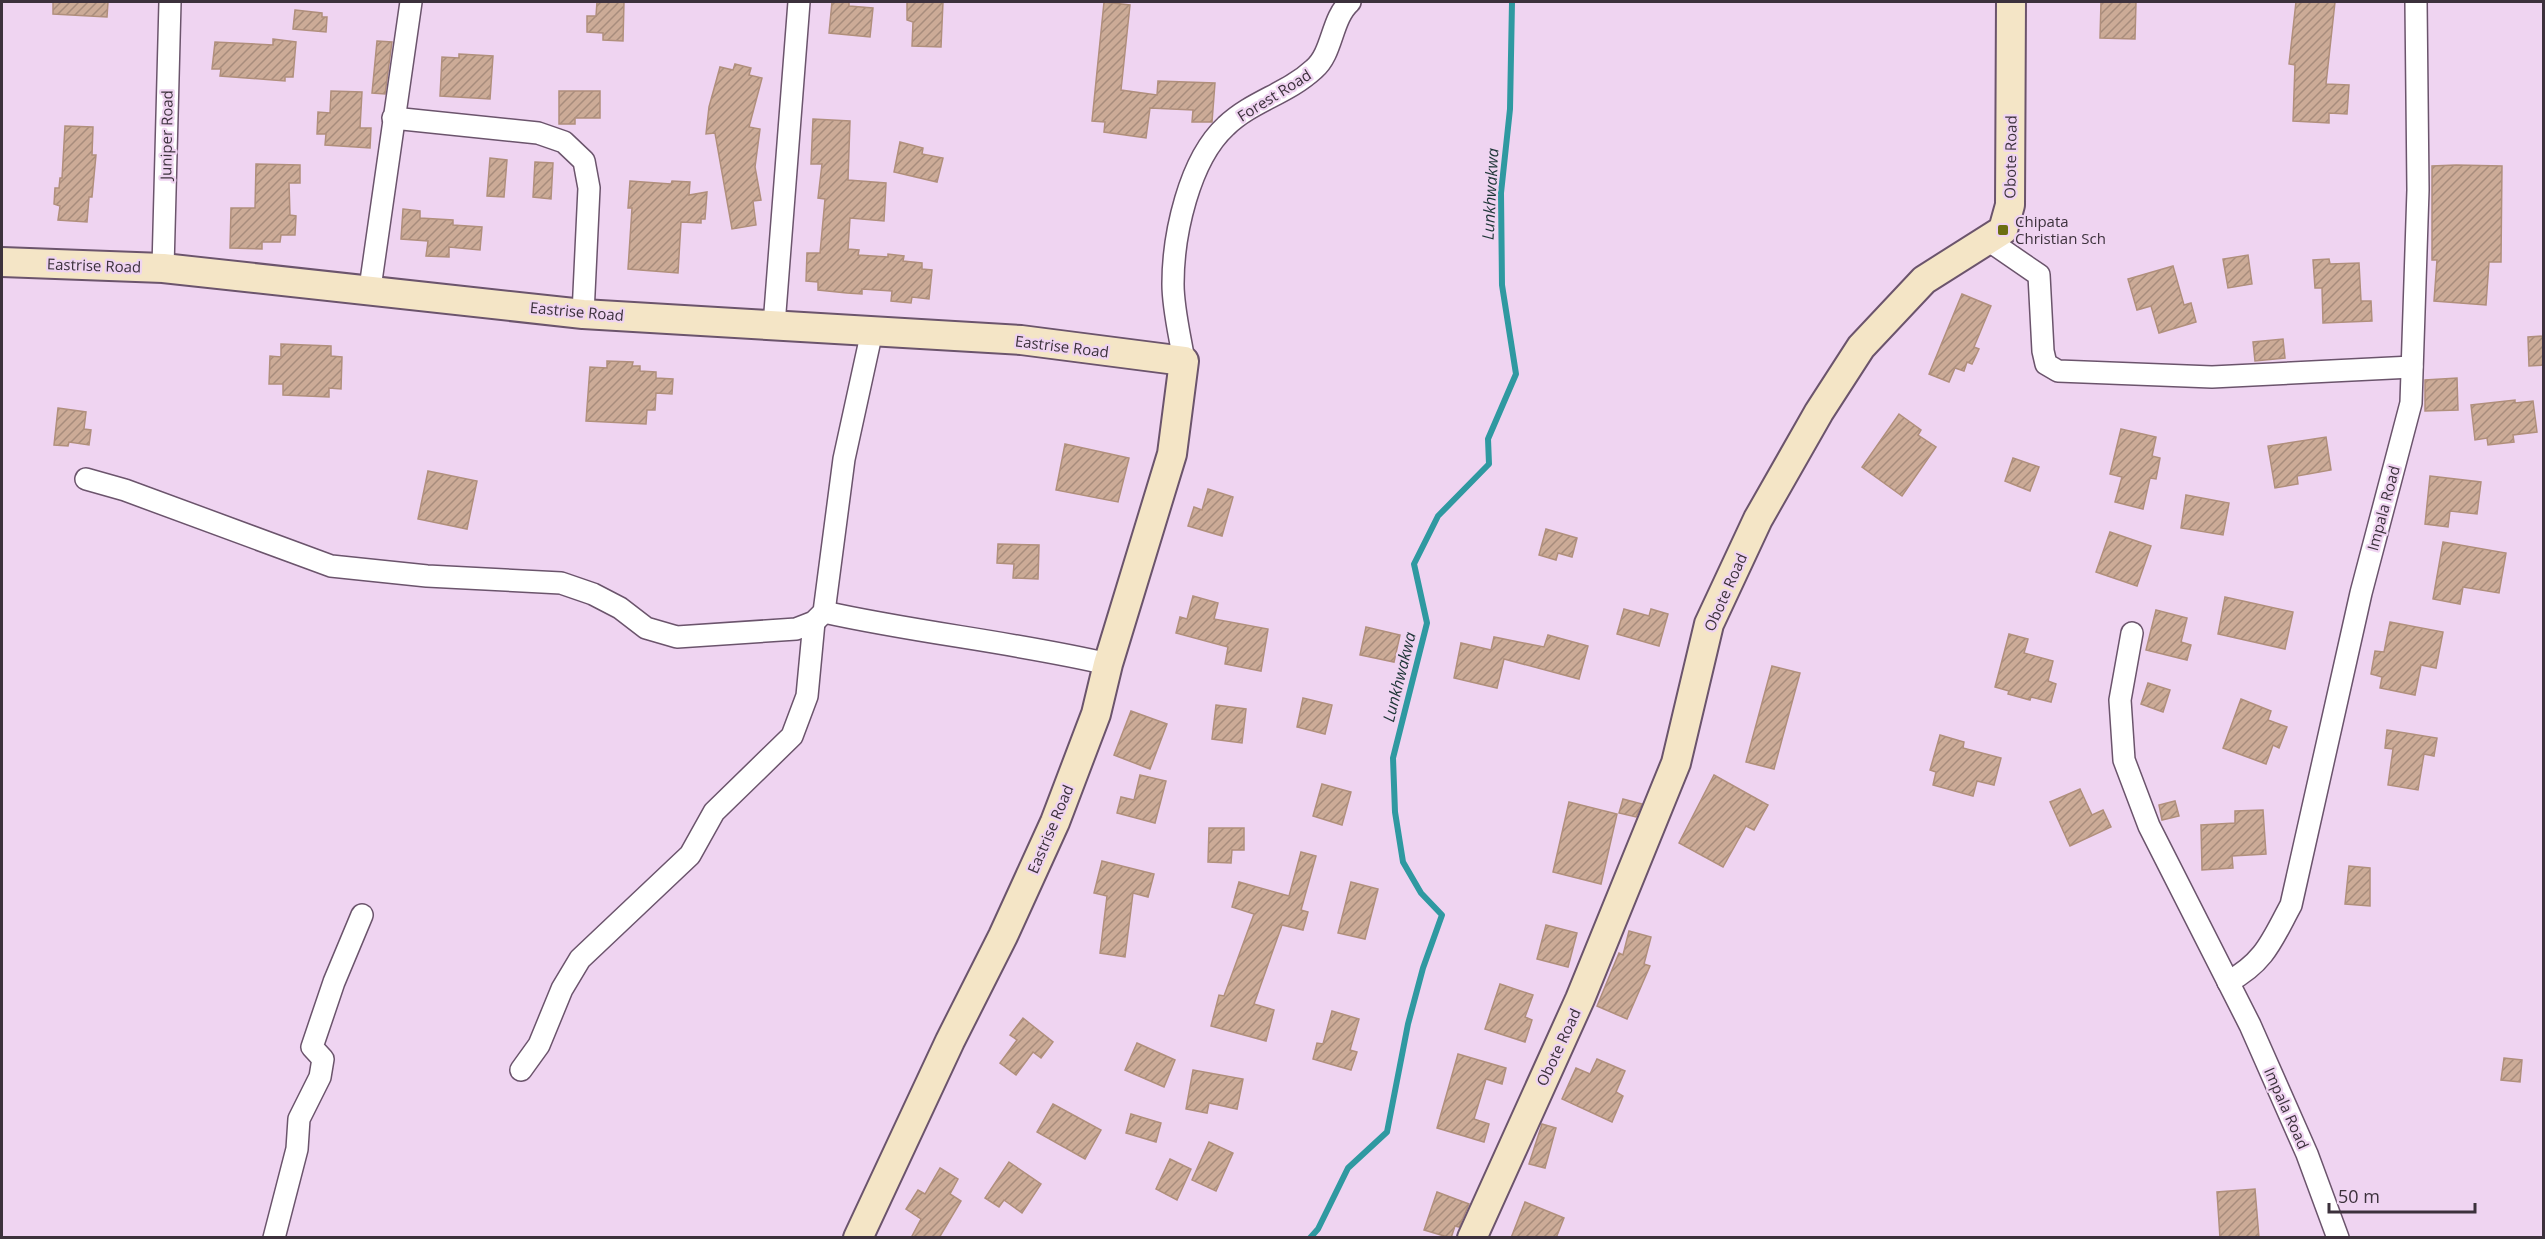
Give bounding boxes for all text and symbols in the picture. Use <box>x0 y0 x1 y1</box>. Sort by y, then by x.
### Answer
street label: Forest Road <box>1233 64 1315 126</box>
street label: Juniper Road <box>155 90 177 182</box>
street label: Obote Road <box>1999 115 2021 199</box>
water label: Lunkhwakwa <box>1477 148 1503 240</box>
place label: Chipata Christian Sch <box>2015 211 2106 248</box>
marker: Chipata Christian Sch <box>1996 223 2010 237</box>
street label: Eastrise Road <box>47 253 141 277</box>
street label: Eastrise Road <box>529 297 625 325</box>
street label: Eastrise Road <box>1014 330 1110 362</box>
street label: Impala Road <box>2362 463 2404 553</box>
street label: Obote Road <box>1699 550 1751 634</box>
water label: Lunkhwakwa <box>1377 630 1421 724</box>
street label: Eastrise Road <box>1022 782 1078 876</box>
street label: Obote Road <box>1531 1005 1585 1089</box>
street label: Impala Road <box>2260 1064 2314 1152</box>
scale bar <box>2329 1176 2474 1214</box>
text: 50 m <box>2338 1184 2380 1208</box>

